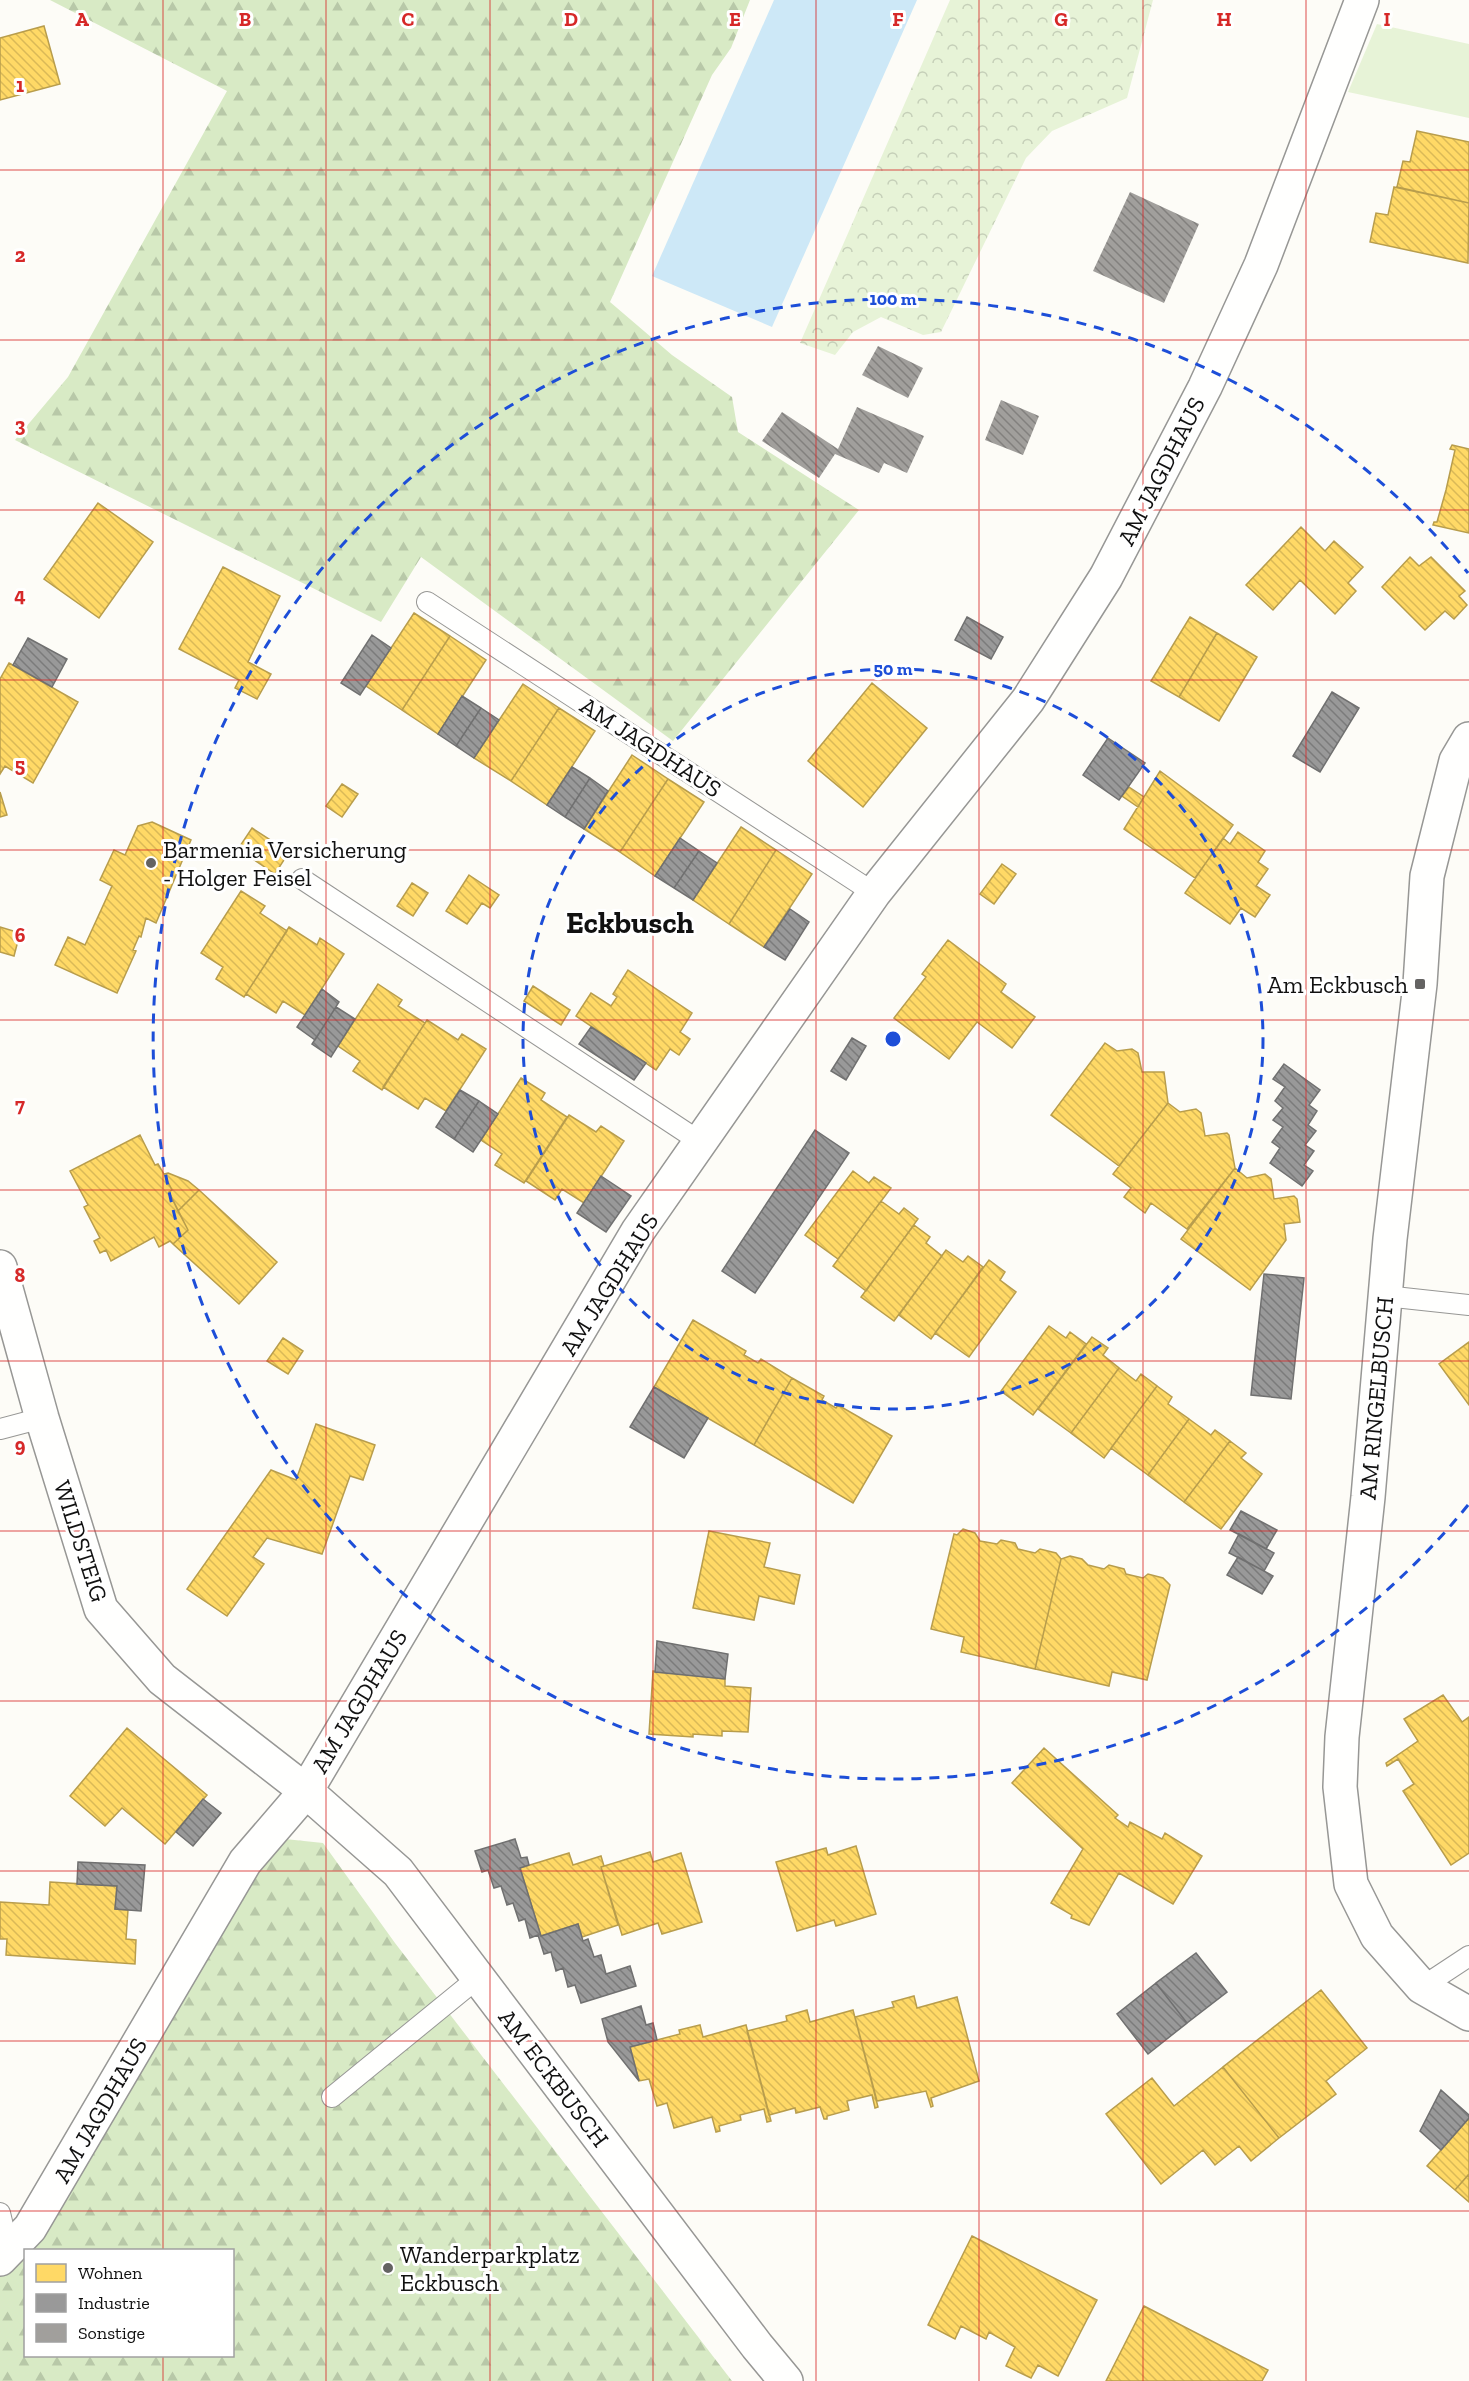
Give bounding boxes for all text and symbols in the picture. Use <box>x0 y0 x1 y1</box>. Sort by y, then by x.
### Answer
text: A <box>75 7 89 31</box>
text: B <box>239 7 251 31</box>
text: C <box>402 7 415 31</box>
text: D <box>564 7 578 31</box>
text: E <box>729 7 741 31</box>
text: F <box>892 7 904 31</box>
text: G <box>1054 7 1068 31</box>
text: H <box>1216 7 1232 31</box>
text: I <box>1383 7 1391 31</box>
text: 1 <box>16 73 24 97</box>
text: 2 <box>15 243 26 267</box>
text: 100 m <box>869 288 917 310</box>
street label: AM JAGDHAUS <box>1111 392 1211 550</box>
text: 3 <box>15 413 26 437</box>
text: 4 <box>14 583 26 607</box>
text: 50 m <box>874 658 913 680</box>
street label: AM JAGDHAUS <box>575 691 727 803</box>
text: 5 <box>15 753 25 777</box>
place label: Barmenia Versicherung - Holger Feisel <box>163 835 407 892</box>
marker: Barmenia Versicherung - Holger Feisel <box>144 856 158 870</box>
district label: Eckbusch <box>566 905 695 941</box>
text: 6 <box>15 923 26 947</box>
place label: Am Eckbusch <box>1267 970 1409 999</box>
marker: Am Eckbusch <box>1413 977 1427 991</box>
centre of rings <box>883 1029 903 1049</box>
text: 7 <box>15 1093 25 1117</box>
street label: AM JAGDHAUS <box>554 1207 664 1361</box>
text: 8 <box>15 1263 26 1287</box>
street label: AM RINGELBUSCH <box>1353 1295 1399 1501</box>
text: 9 <box>15 1433 26 1457</box>
street label: WILDSTEIG <box>48 1477 114 1605</box>
street label: AM JAGDHAUS <box>305 1624 413 1778</box>
street label: AM ECKBUSCH <box>493 2003 615 2153</box>
street label: AM JAGDHAUS <box>47 2032 153 2188</box>
place label: Wanderparkplatz Eckbusch <box>400 2240 580 2297</box>
legend <box>24 2249 234 2357</box>
marker: Wanderparkplatz Eckbusch <box>381 2261 395 2275</box>
text: Wohnen <box>78 2262 143 2284</box>
text: Industrie <box>78 2292 150 2314</box>
text: Sonstige <box>78 2322 145 2344</box>

